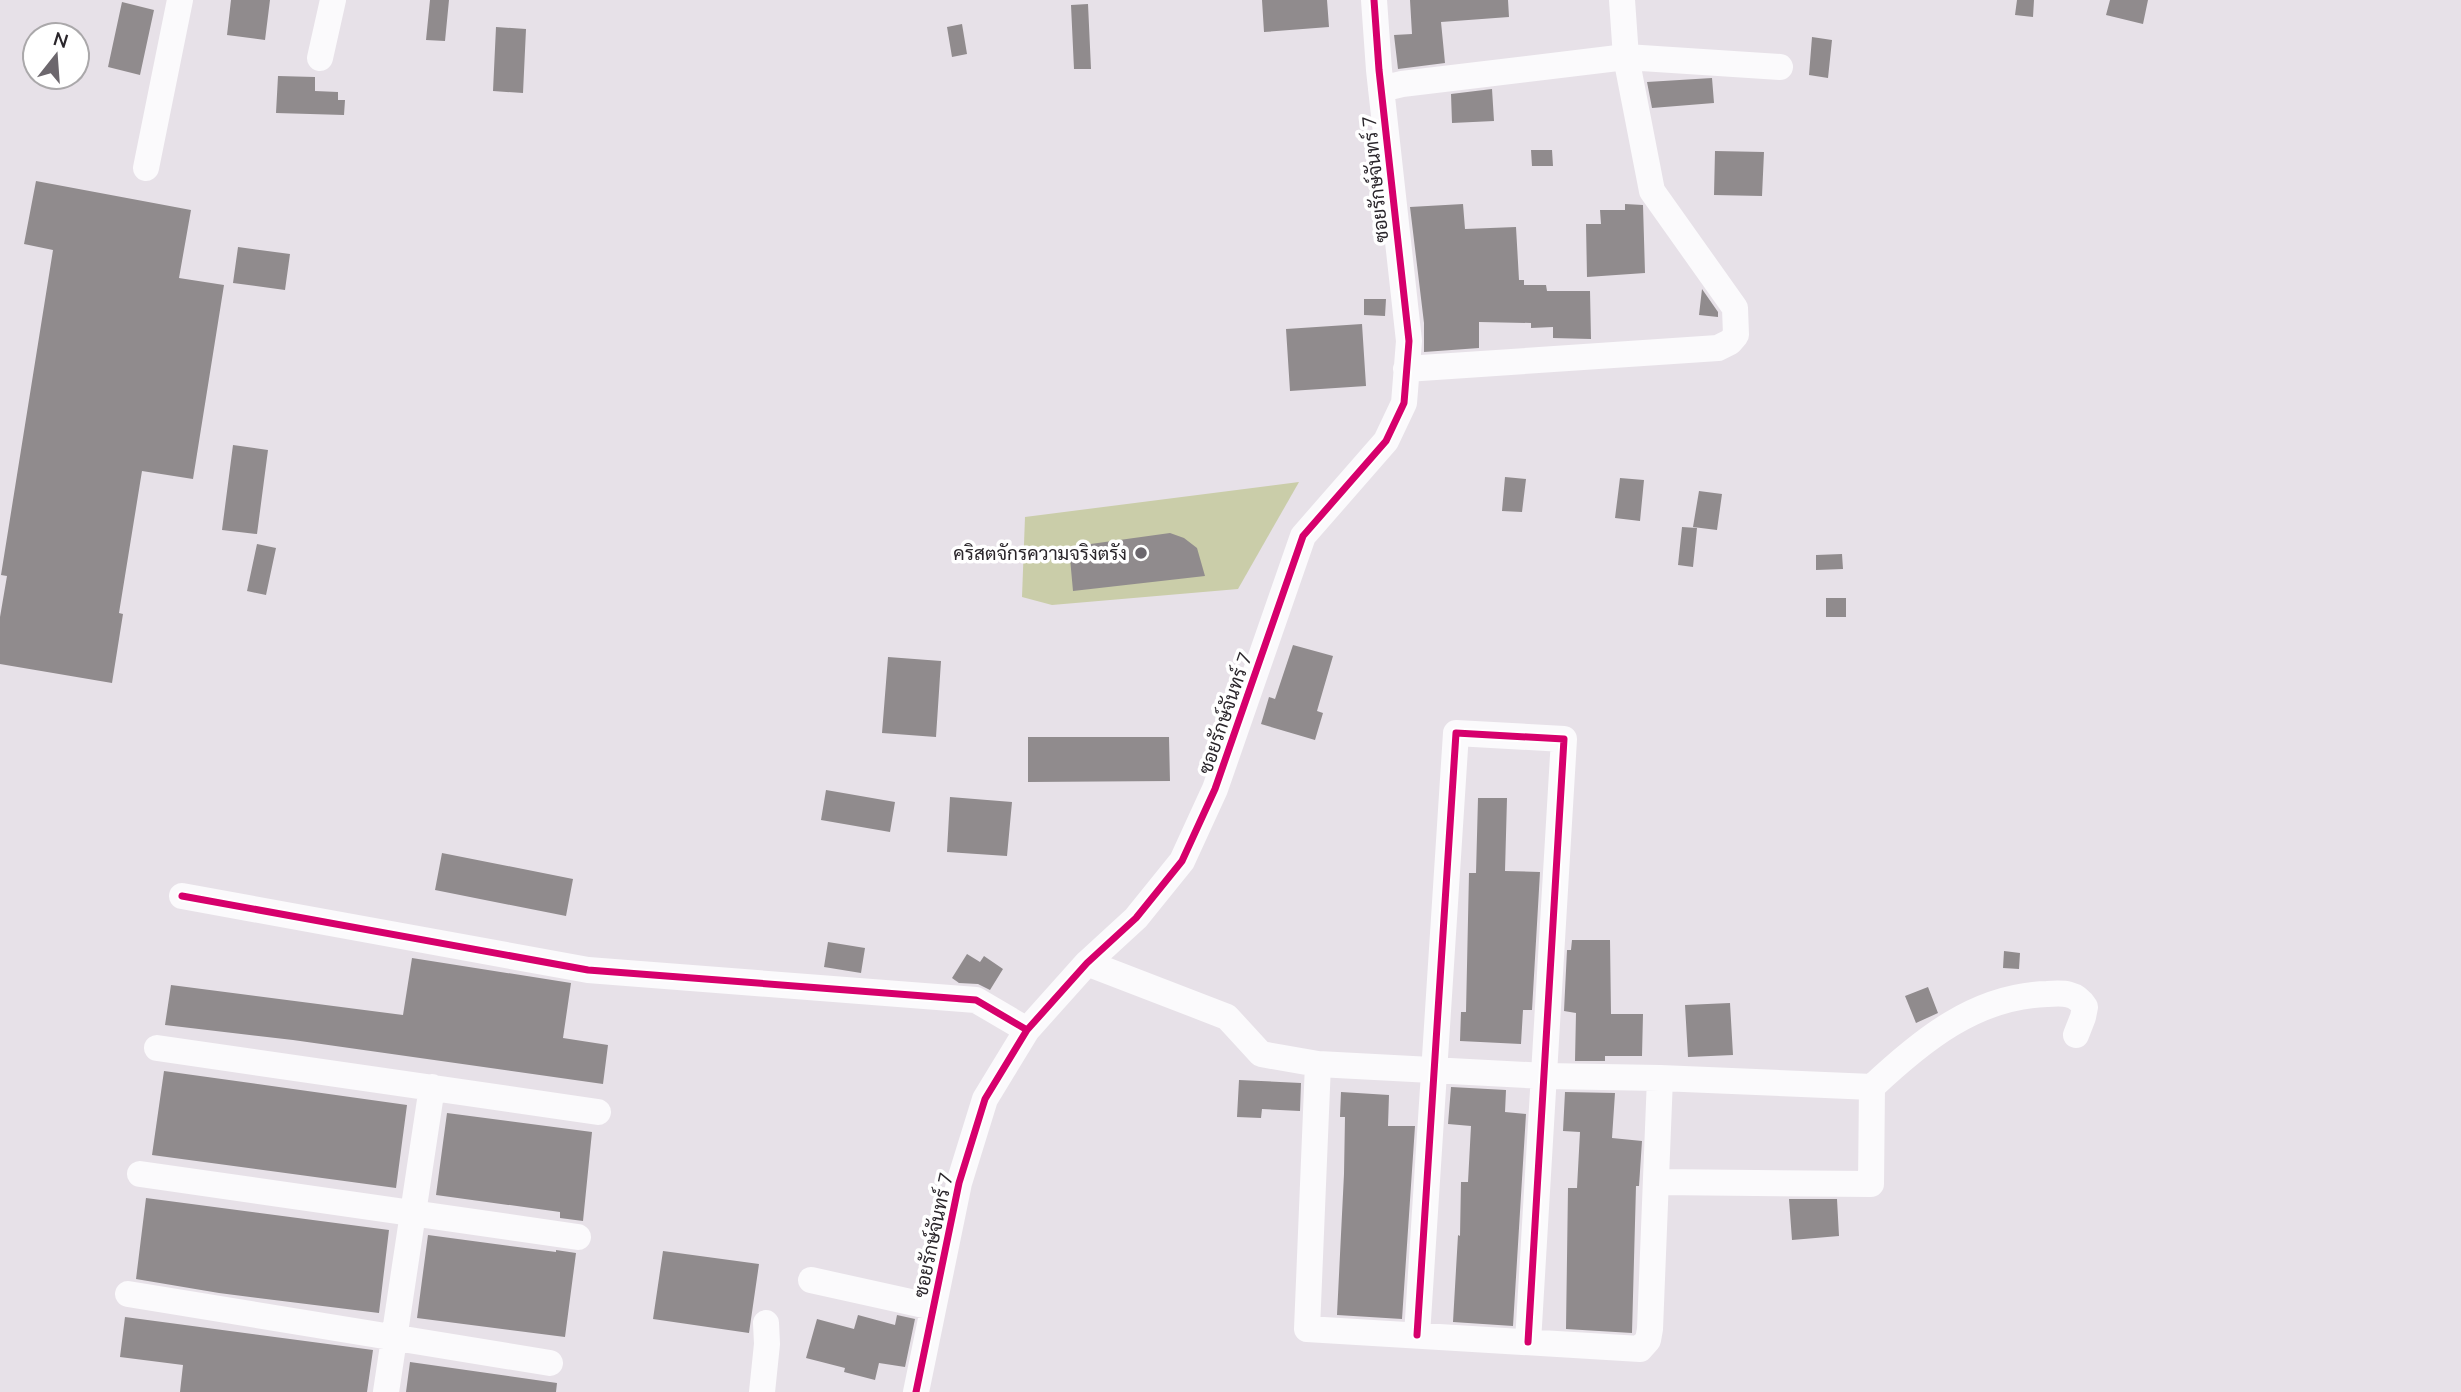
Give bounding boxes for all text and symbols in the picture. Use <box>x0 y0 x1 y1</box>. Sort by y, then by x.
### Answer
north arrow <box>21 21 91 91</box>
text: N <box>51 26 71 53</box>
street label: ซอยรักษ์จันทร์ 7 <box>1356 114 1394 244</box>
place label: คริสตจักรความจริงตรัง <box>953 541 1127 565</box>
marker: คริสตจักรความจริงตรัง <box>1133 545 1149 561</box>
street label: ซอยรักษ์จันทร์ 7 <box>1193 649 1257 777</box>
street label: ซอยรักษ์จันทร์ 7 <box>908 1170 958 1300</box>

